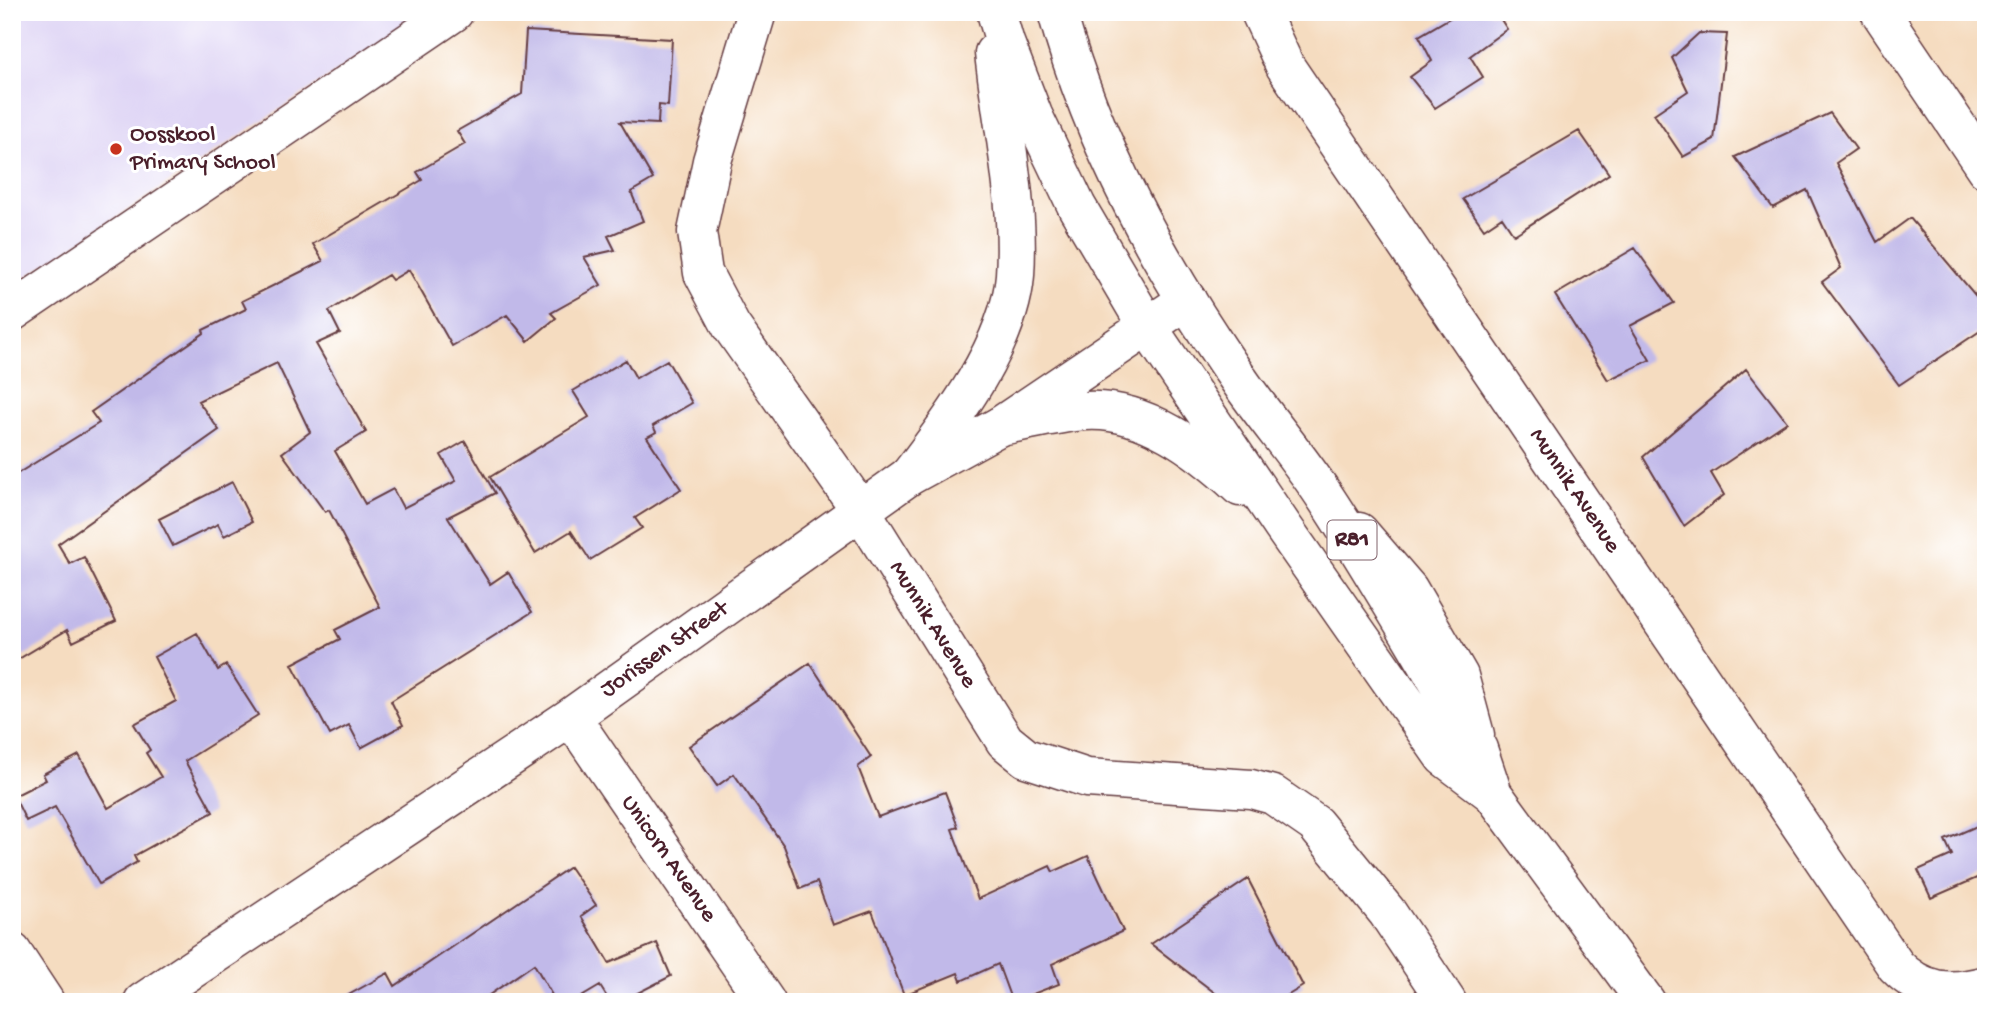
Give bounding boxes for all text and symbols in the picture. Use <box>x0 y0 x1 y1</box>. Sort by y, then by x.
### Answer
place label: Oosskool Primary School <box>129 121 276 178</box>
marker: Oosskool Primary School <box>108 141 124 157</box>
street label: Munnik Avenue <box>1522 423 1627 560</box>
road number: R81 <box>1328 520 1376 560</box>
street label: Munnik Avenue <box>881 556 983 694</box>
street label: Jorissen Street <box>595 594 737 705</box>
street label: Unicorn Avenue <box>613 790 723 929</box>

